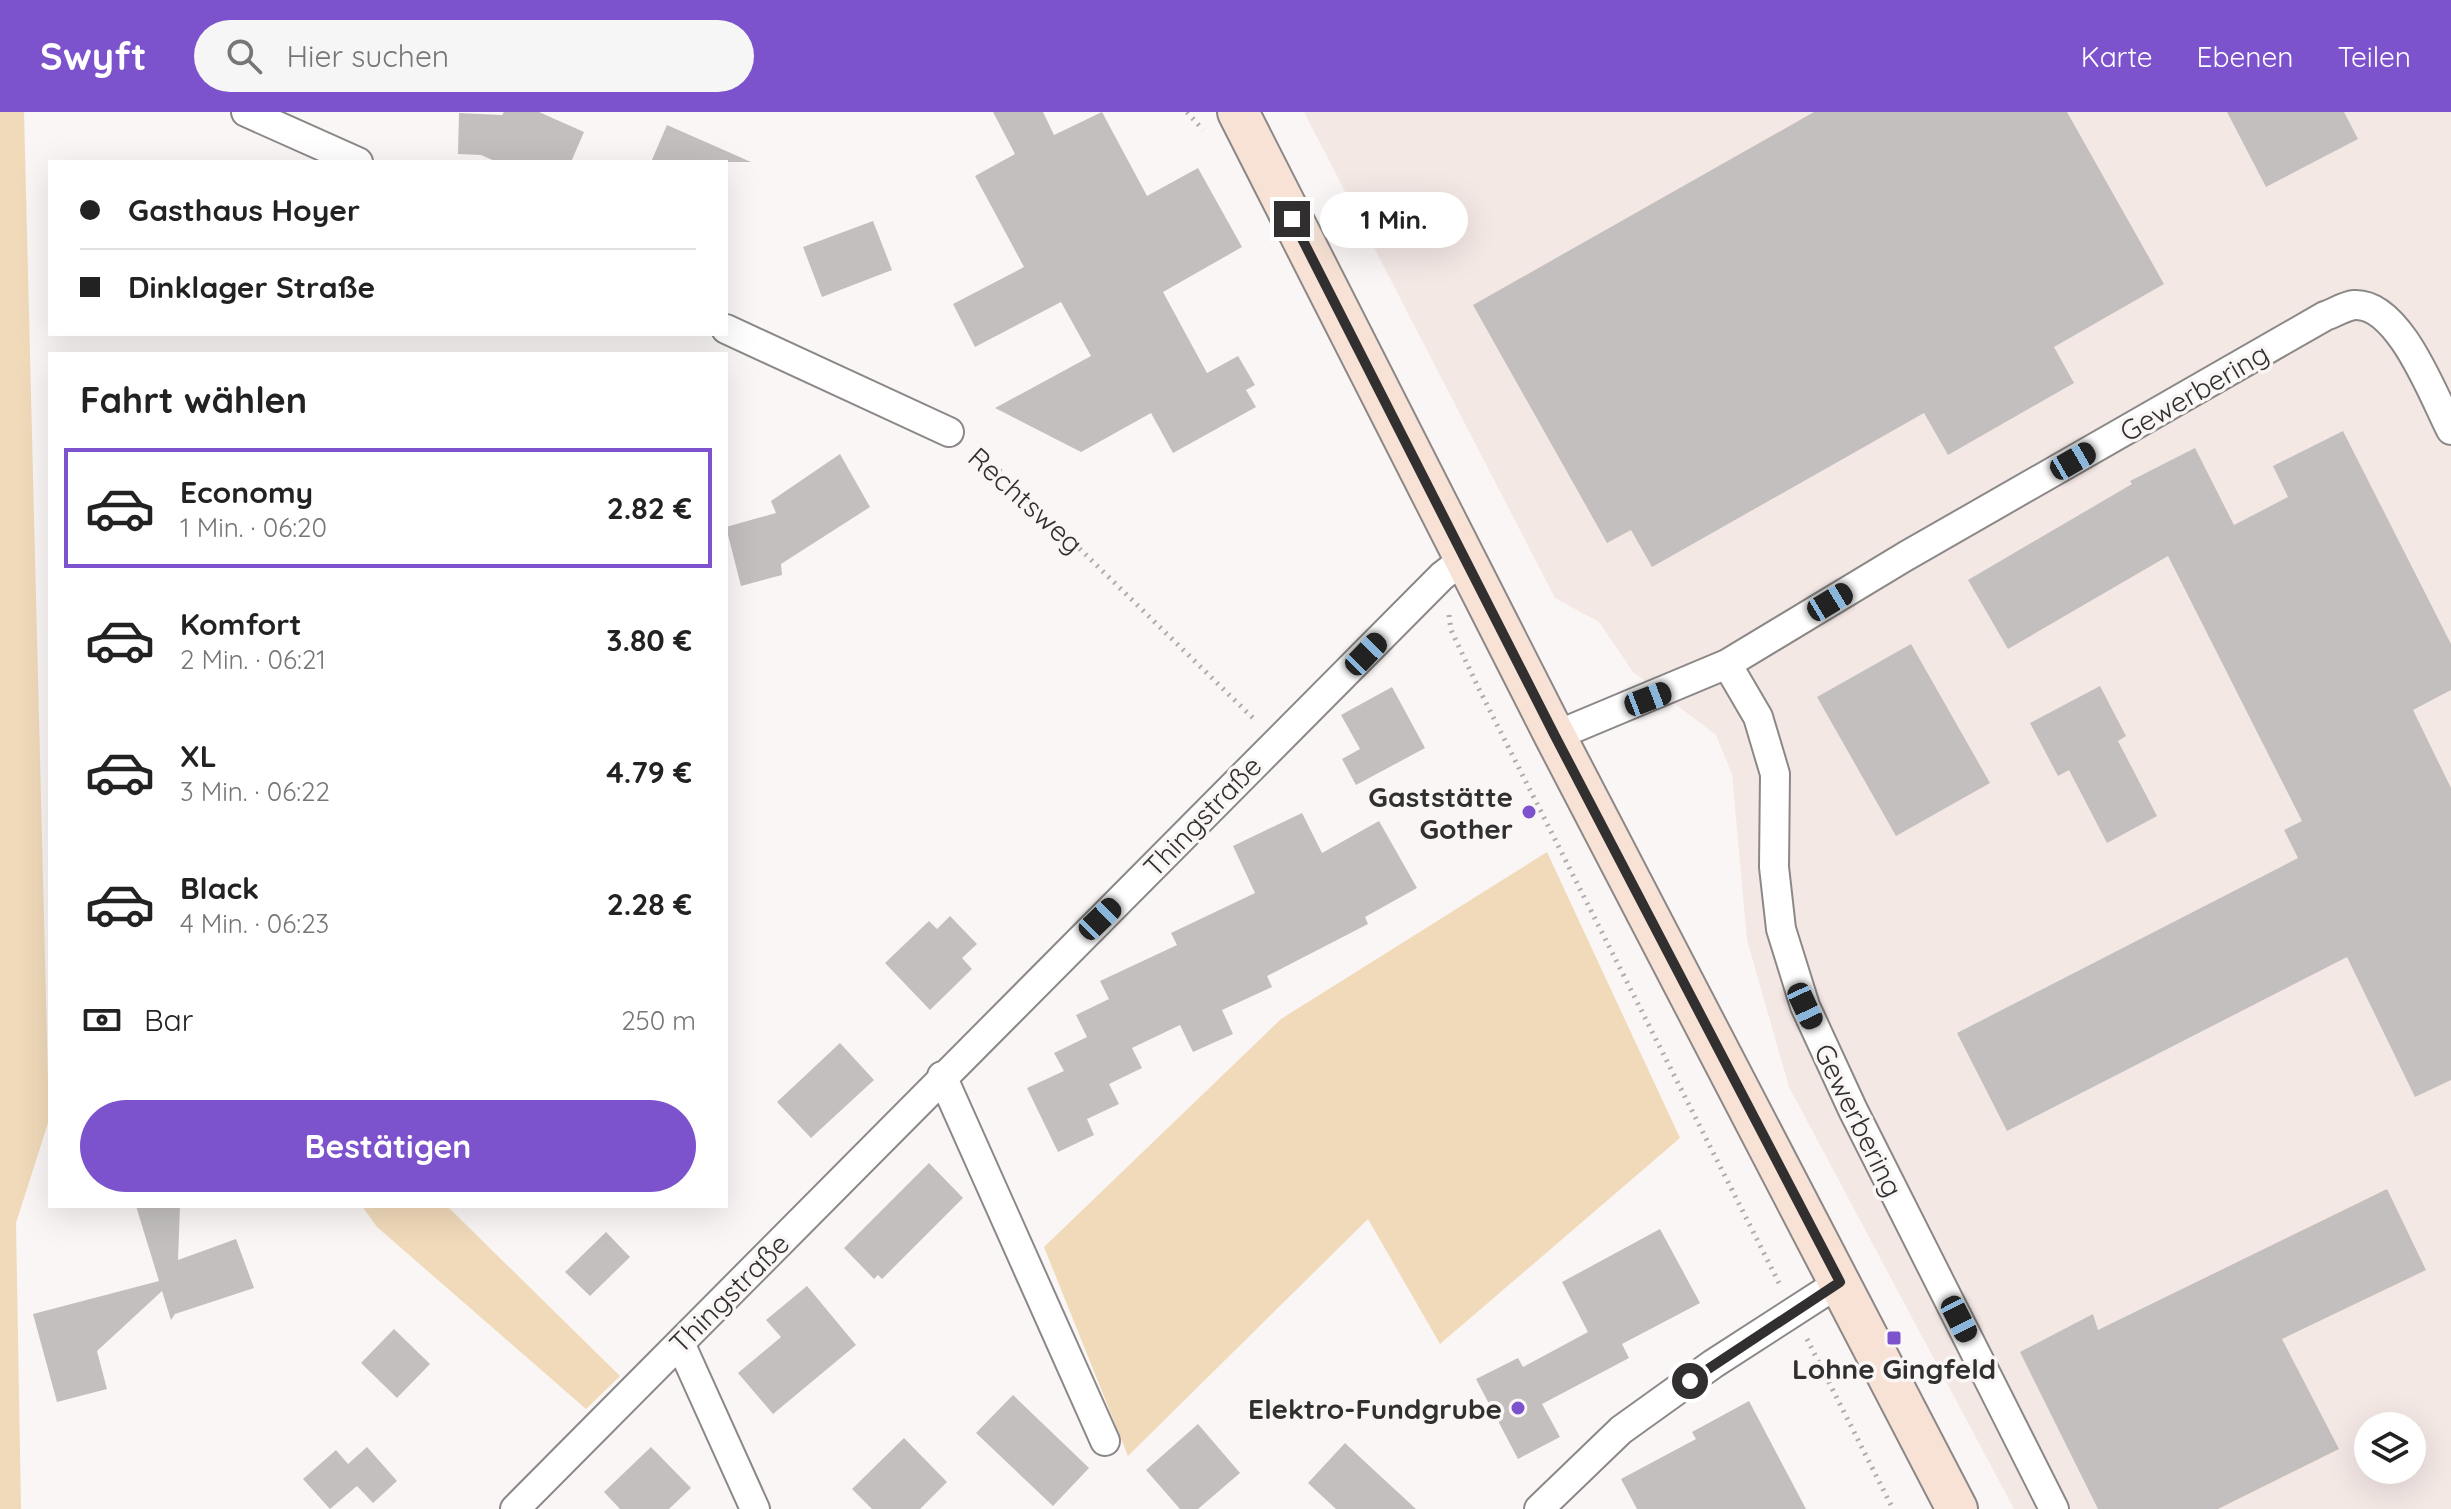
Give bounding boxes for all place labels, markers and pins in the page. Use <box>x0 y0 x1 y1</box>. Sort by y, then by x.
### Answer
place label: Gaststätte Gother <box>1368 779 1513 846</box>
marker: Gaststätte Gother <box>1520 803 1538 821</box>
marker: Lohne Gingfeld <box>1885 1329 1903 1347</box>
place label: Lohne Gingfeld <box>1792 1351 1996 1386</box>
place label: Elektro-Fundgrube <box>1248 1391 1502 1426</box>
marker: Elektro-Fundgrube <box>1509 1399 1527 1417</box>

